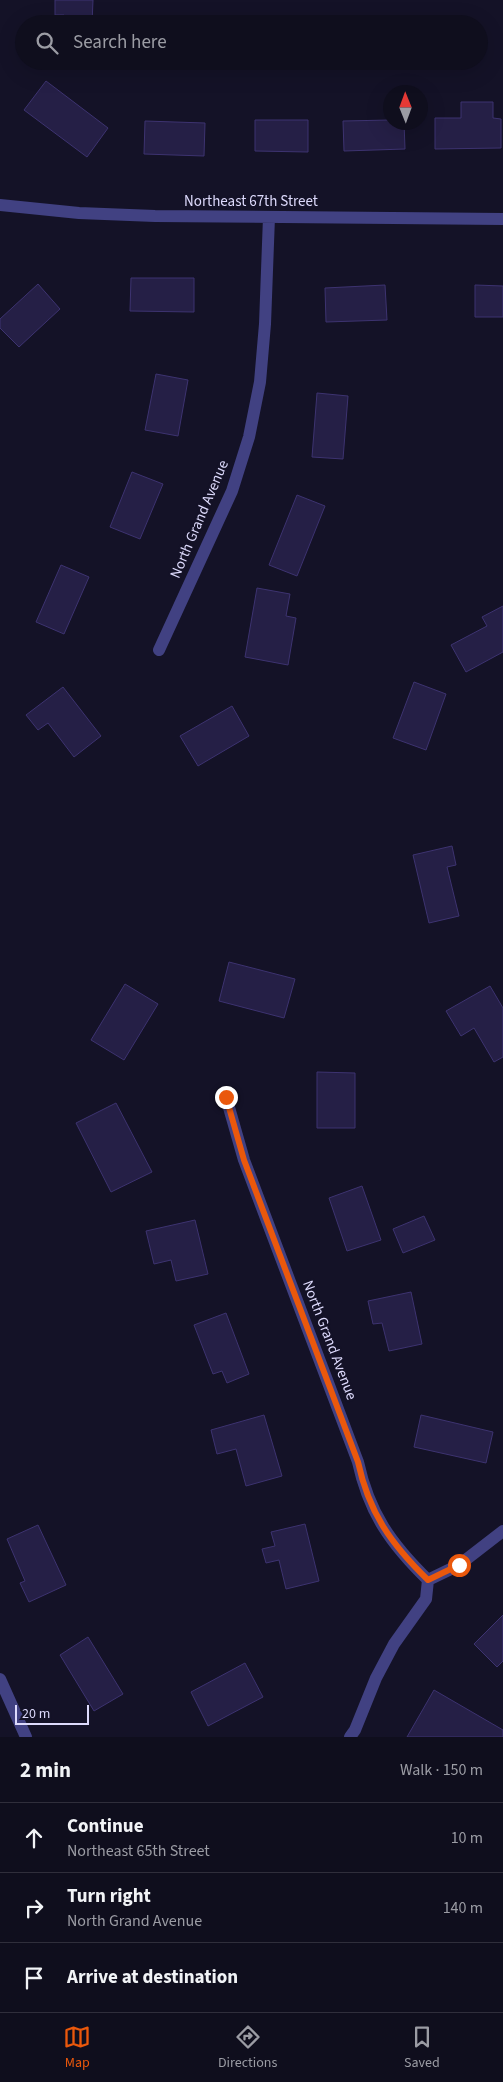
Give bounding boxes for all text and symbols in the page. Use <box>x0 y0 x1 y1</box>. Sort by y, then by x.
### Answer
search box <box>15 15 488 70</box>
icon: search <box>33 29 61 57</box>
text: Search here <box>73 29 167 56</box>
north arrow <box>383 85 428 130</box>
street label: Northeast 67th Street <box>184 191 318 212</box>
street label: North Grand Avenue <box>165 457 234 582</box>
route end <box>215 1086 238 1109</box>
street label: North Grand Avenue <box>297 1277 362 1403</box>
route start <box>448 1554 471 1577</box>
scale bar <box>15 1702 89 1725</box>
text: 20 m <box>22 1704 50 1724</box>
text: 2 min <box>20 1755 71 1785</box>
text: Walk · 150 m <box>400 1759 483 1781</box>
text: Continue <box>67 1813 144 1840</box>
icon: ahead <box>20 1824 48 1852</box>
text: 10 m <box>451 1827 483 1849</box>
text: Northeast 65th Street <box>67 1840 210 1862</box>
text: Turn right <box>67 1883 151 1910</box>
icon: right <box>20 1894 48 1922</box>
text: 140 m <box>443 1897 483 1919</box>
text: North Grand Avenue <box>67 1910 202 1932</box>
icon: arrive <box>20 1964 48 1992</box>
text: Arrive at destination <box>67 1964 238 1991</box>
tab: Map <box>63 2023 91 2073</box>
tab: Directions <box>218 2023 277 2073</box>
tab: Saved <box>404 2023 440 2073</box>

